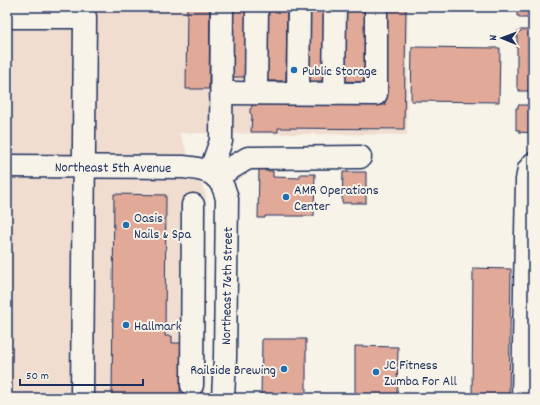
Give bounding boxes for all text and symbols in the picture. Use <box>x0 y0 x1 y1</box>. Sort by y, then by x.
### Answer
north arrow <box>482 18 522 58</box>
text: N <box>486 34 502 41</box>
place label: Public Storage <box>302 62 377 82</box>
marker: Public Storage <box>289 65 299 75</box>
street label: Northeast 5th Avenue <box>55 158 171 179</box>
place label: AMR Operations Center <box>294 181 379 217</box>
marker: AMR Operations Center <box>281 192 291 202</box>
place label: Oasis Nails & Spa <box>134 209 191 245</box>
marker: Oasis Nails & Spa <box>121 220 131 230</box>
street label: Northeast 76th Street <box>217 227 239 345</box>
place label: Hallmark <box>134 317 182 337</box>
marker: Hallmark <box>121 320 131 330</box>
place label: JC Fitness Zumba For All <box>384 356 458 392</box>
scale bar <box>20 361 143 387</box>
place label: Railside Brewing <box>190 361 276 381</box>
marker: Railside Brewing <box>279 364 289 374</box>
marker: JC Fitness Zumba For All <box>371 367 381 377</box>
text: 50 m <box>26 368 49 385</box>

